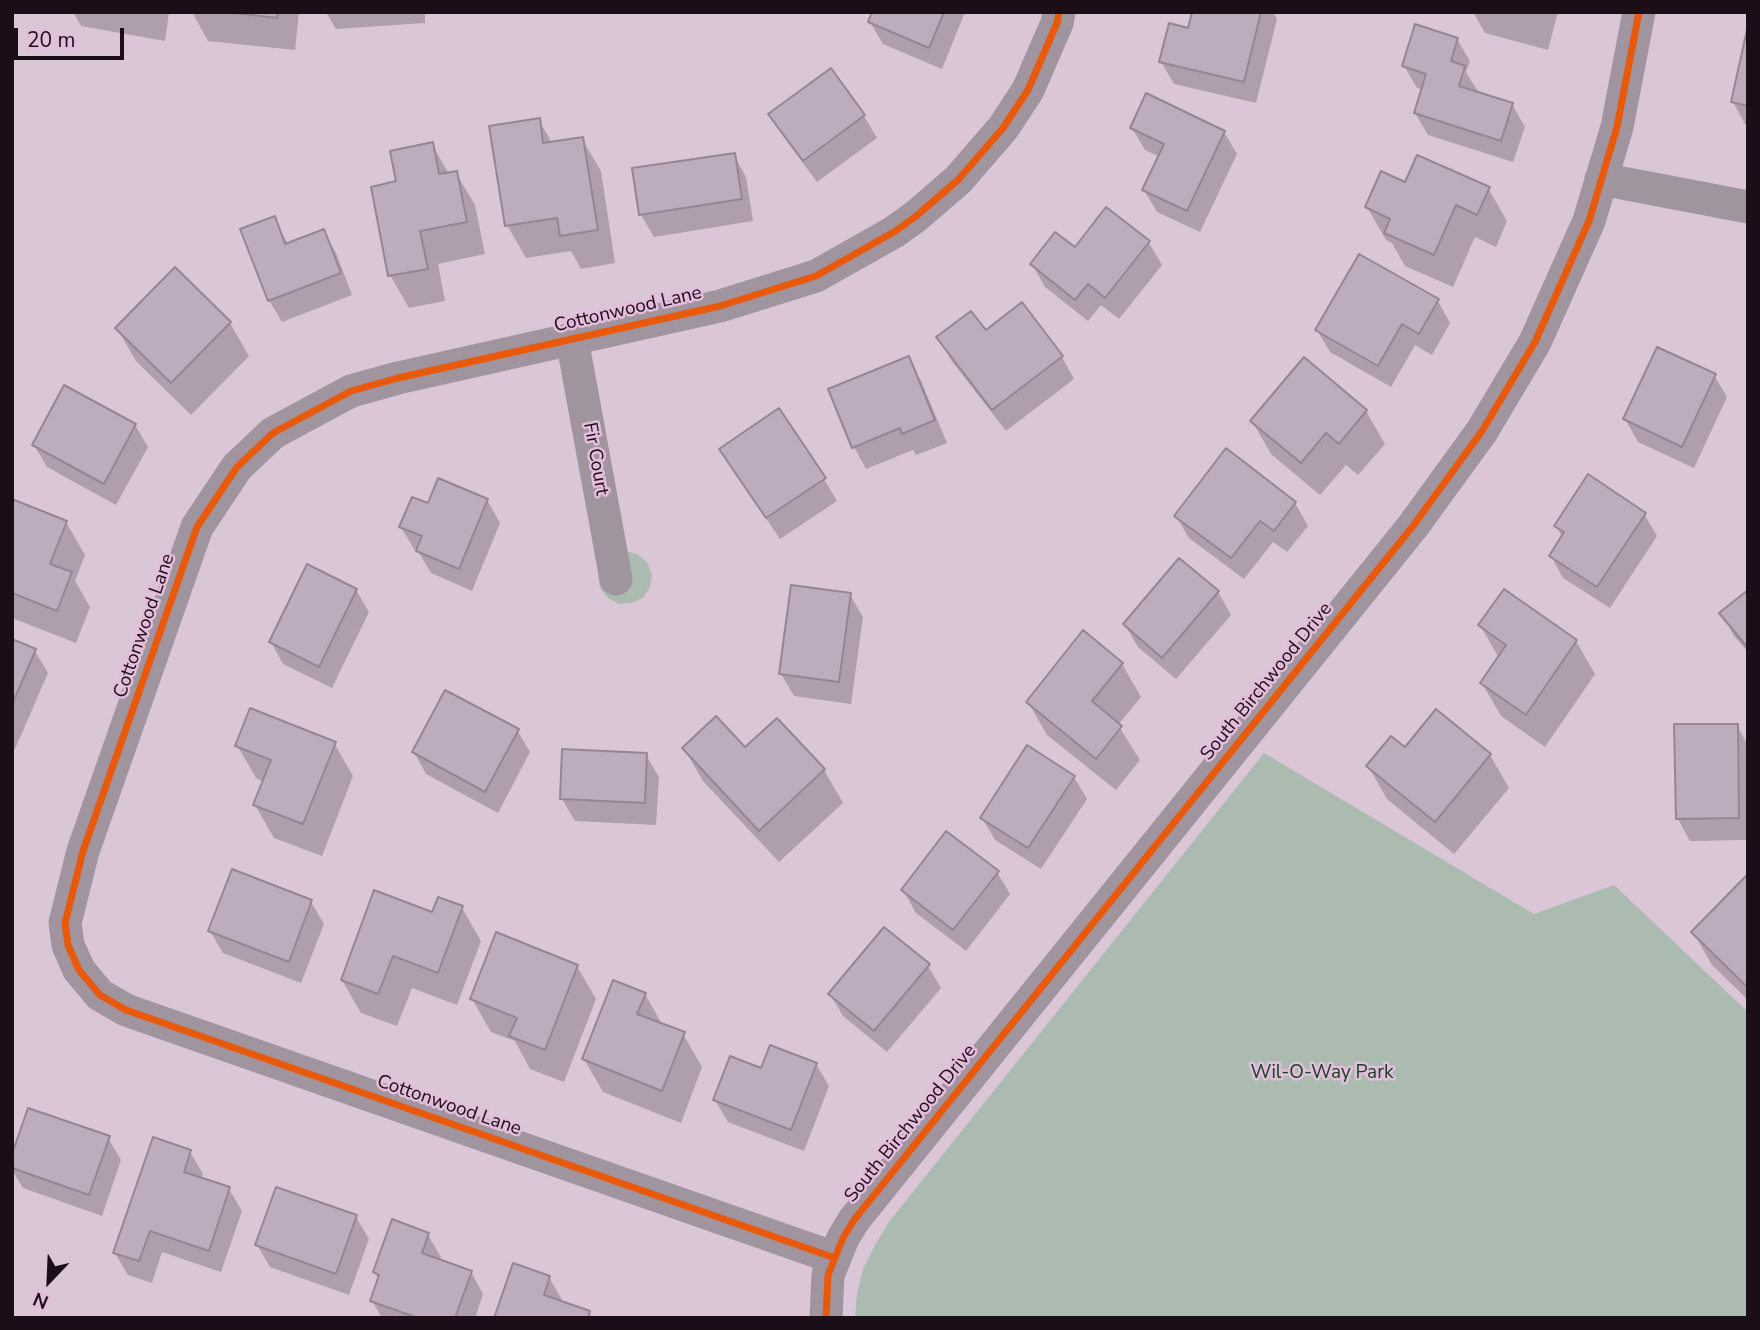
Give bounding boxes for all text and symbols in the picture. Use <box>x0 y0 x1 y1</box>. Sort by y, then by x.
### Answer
scale bar <box>18 14 128 58</box>
text: 20 m <box>27 26 76 54</box>
street label: Cottonwood Lane <box>552 282 704 338</box>
street label: Fir Court <box>577 421 613 497</box>
street label: Cottonwood Lane <box>110 551 180 701</box>
street label: South Birchwood Drive <box>1196 598 1338 766</box>
street label: South Birchwood Drive <box>840 1040 982 1208</box>
park label: Wil-O-Way Park <box>1251 1062 1393 1084</box>
street label: Cottonwood Lane <box>374 1071 524 1141</box>
north arrow <box>14 1246 84 1316</box>
text: N <box>29 1286 52 1315</box>

